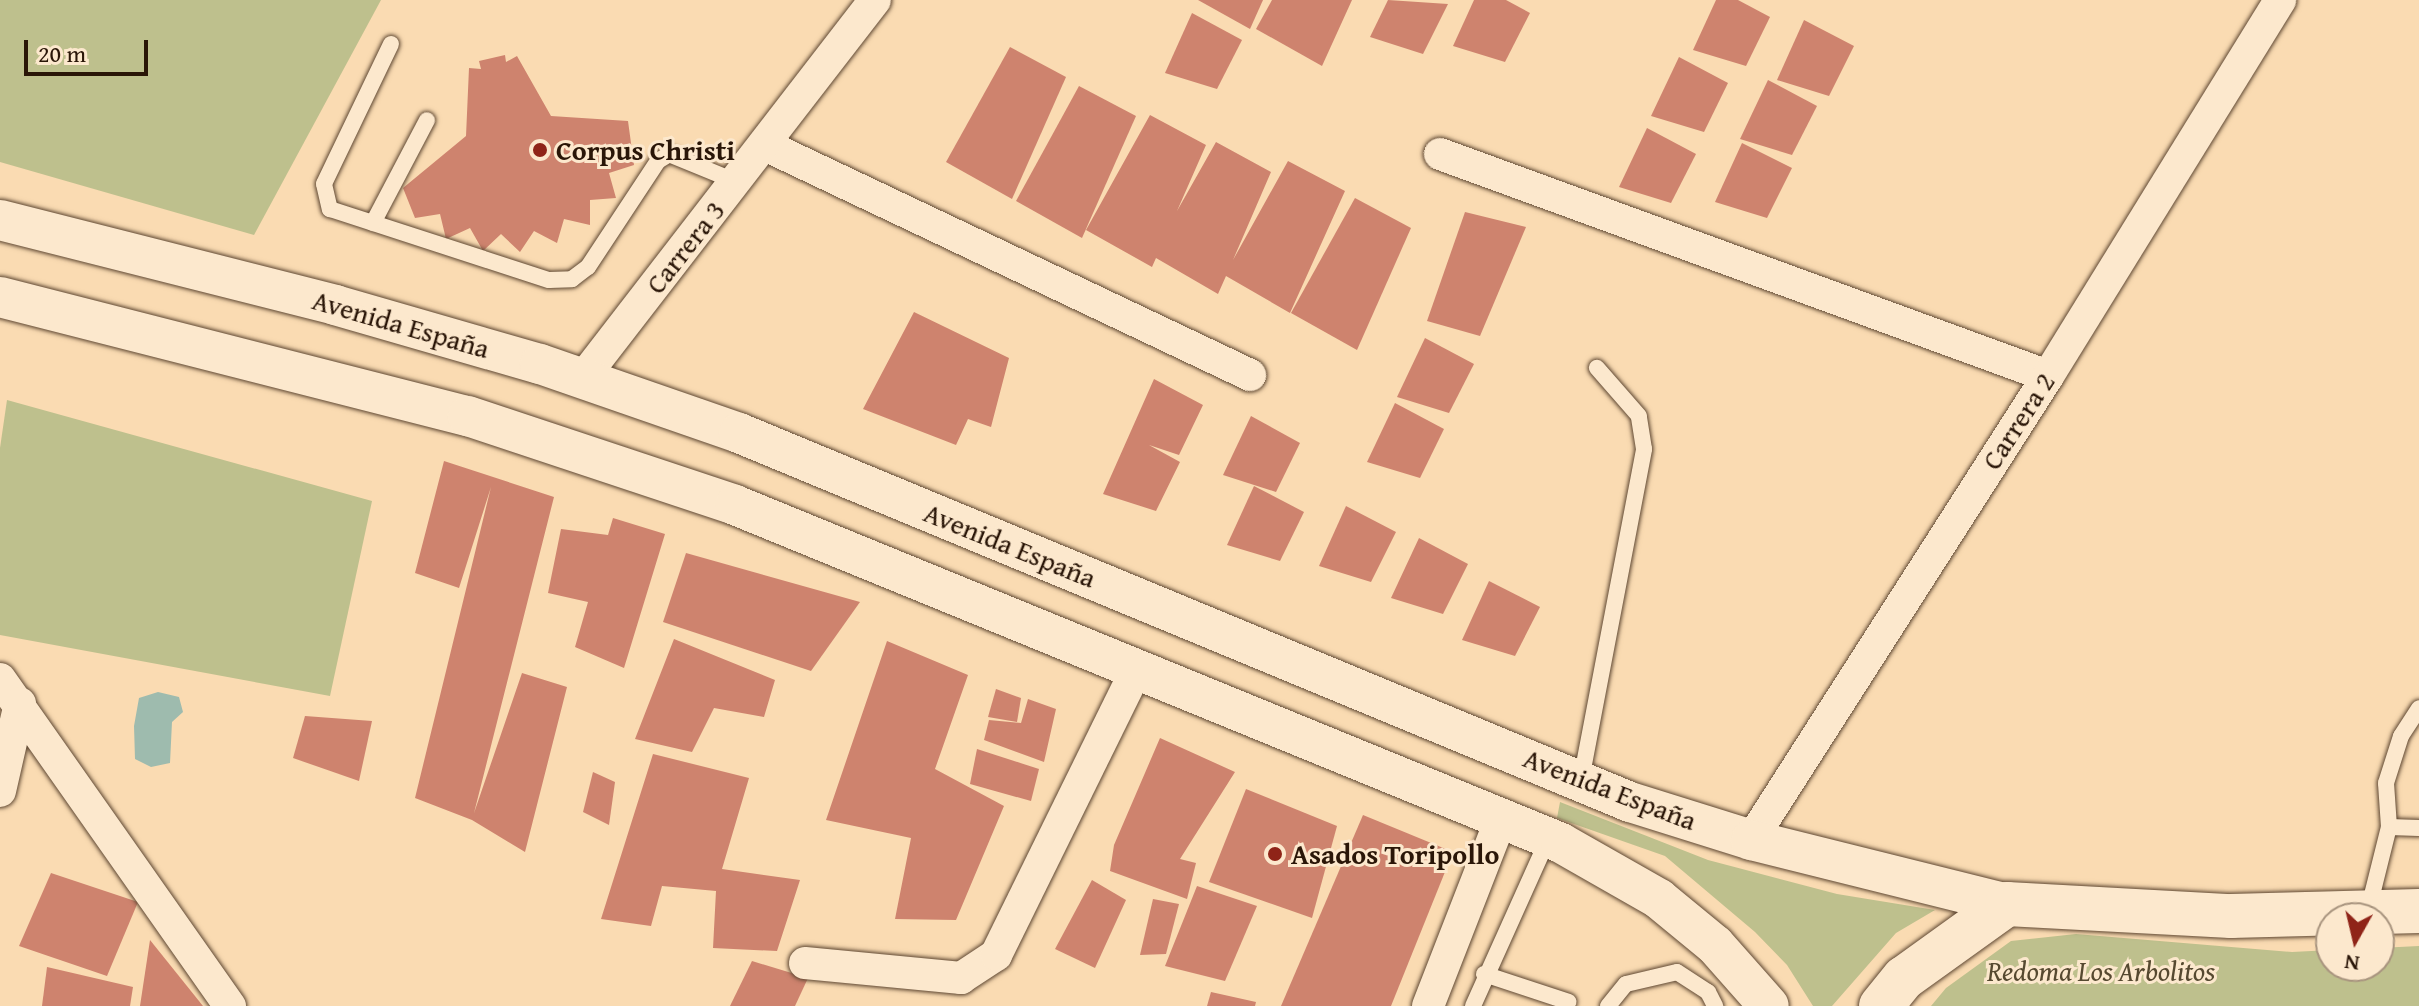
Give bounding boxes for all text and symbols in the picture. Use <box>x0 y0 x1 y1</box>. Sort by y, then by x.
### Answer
scale bar <box>28 24 152 74</box>
text: 20 m <box>38 36 86 71</box>
place label: Corpus Christi <box>556 133 735 167</box>
marker: Corpus Christi <box>531 141 549 159</box>
street label: Carrera 3 <box>638 194 732 300</box>
street label: Avenida España <box>309 283 493 365</box>
street label: Carrera 2 <box>1974 366 2062 476</box>
street label: Avenida España <box>919 495 1101 595</box>
street label: Avenida España <box>1519 741 1701 837</box>
place label: Asados Toripollo <box>1291 837 1499 871</box>
marker: Asados Toripollo <box>1266 845 1284 863</box>
north arrow <box>2315 902 2395 982</box>
text: N <box>2342 947 2361 981</box>
park label: Redoma Los Arbolitos <box>1987 954 2215 988</box>

